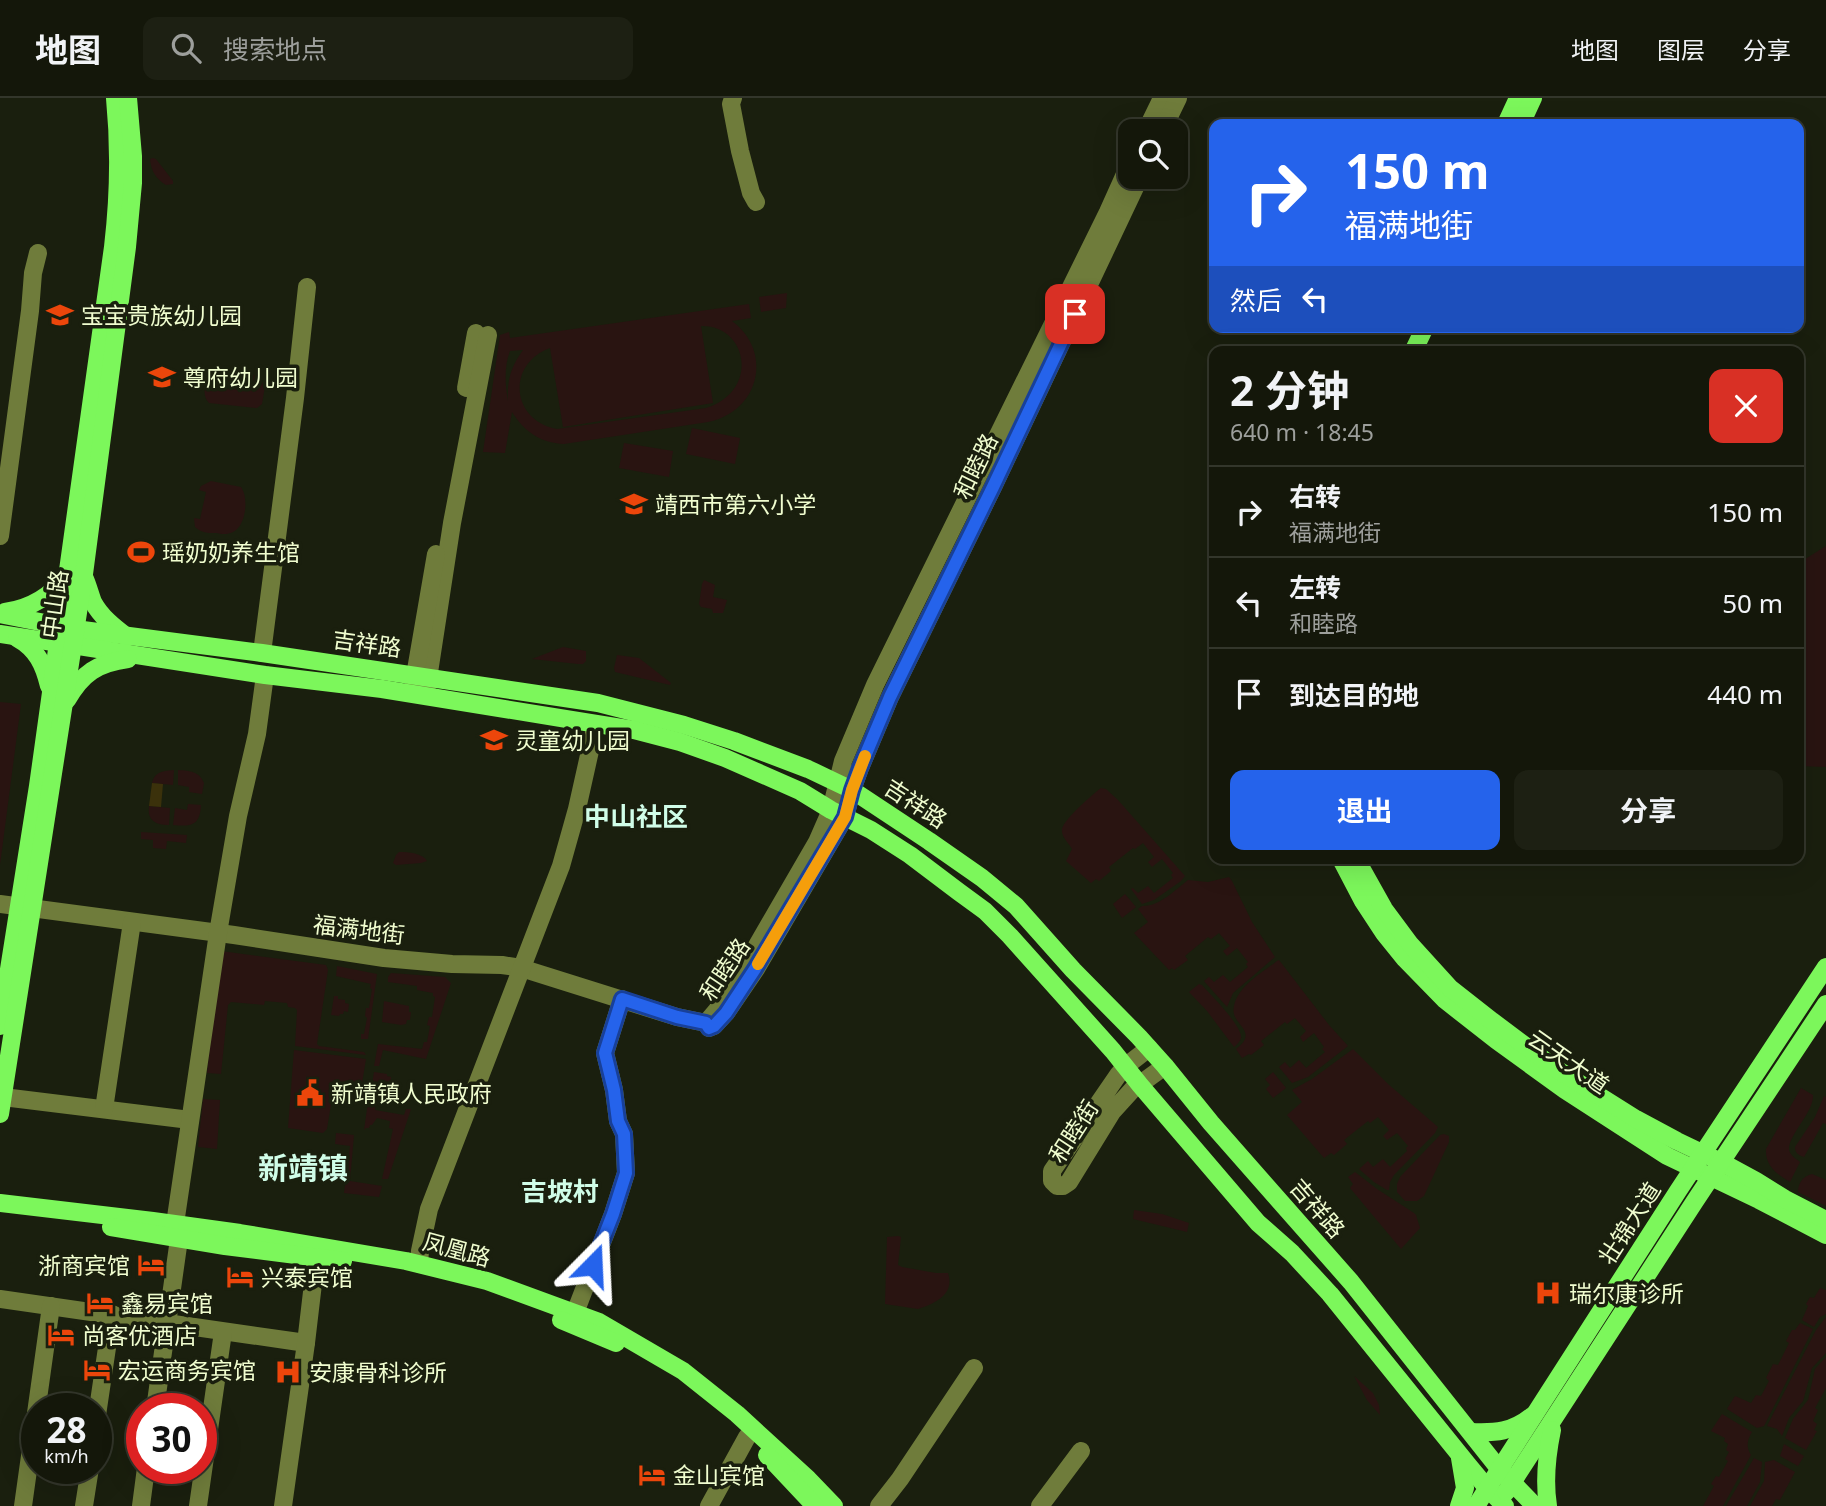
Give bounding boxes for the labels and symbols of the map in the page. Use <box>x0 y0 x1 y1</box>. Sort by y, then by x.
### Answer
pin <box>1045 284 1105 344</box>
place label: 宝宝贵族幼儿园 <box>81 299 242 331</box>
school or university icon: 宝宝贵族幼儿园 <box>45 300 75 330</box>
place label: 尊府幼儿园 <box>183 361 298 393</box>
school or university icon: 尊府幼儿园 <box>147 362 177 392</box>
street label: 和睦路 <box>945 428 1005 504</box>
place label: 靖西市第六小学 <box>655 488 816 520</box>
school or university icon: 靖西市第六小学 <box>619 489 649 519</box>
place label: 瑶奶奶养生馆 <box>162 536 300 568</box>
sports icon: 瑶奶奶养生馆 <box>126 537 156 567</box>
street label: 中山路 <box>33 568 75 640</box>
street label: 吉祥路 <box>331 622 403 664</box>
place label: 灵童幼儿园 <box>515 724 630 756</box>
school or university icon: 灵童幼儿园 <box>479 725 509 755</box>
street label: 吉祥路 <box>878 771 954 835</box>
district label: 中山社区 <box>584 798 688 834</box>
street label: 福满地街 <box>311 908 407 950</box>
street label: 和睦路 <box>691 931 757 1007</box>
street label: 云天大道 <box>1522 1022 1616 1100</box>
place label: 新靖镇人民政府 <box>331 1077 492 1109</box>
public building icon: 新靖镇人民政府 <box>295 1078 325 1108</box>
street label: 和睦街 <box>1041 1093 1105 1169</box>
district label: 新靖镇 <box>258 1147 348 1188</box>
street label: 吉祥路 <box>1283 1171 1353 1245</box>
district label: 吉坡村 <box>521 1173 599 1209</box>
street label: 壮锦大道 <box>1591 1176 1667 1270</box>
street label: 凤凰路 <box>420 1225 494 1273</box>
position arrow <box>556 1228 630 1302</box>
place label: 浙商宾馆 <box>38 1249 130 1281</box>
hotel icon: 浙商宾馆 <box>136 1250 166 1280</box>
place label: 兴泰宾馆 <box>261 1261 353 1293</box>
hotel icon: 兴泰宾馆 <box>225 1262 255 1292</box>
place label: 瑞尔康诊所 <box>1569 1277 1684 1309</box>
hospital icon: 瑞尔康诊所 <box>1533 1278 1563 1308</box>
place label: 鑫易宾馆 <box>121 1287 213 1319</box>
hotel icon: 鑫易宾馆 <box>85 1288 115 1318</box>
place label: 尚客优酒店 <box>82 1319 197 1351</box>
hotel icon: 尚客优酒店 <box>46 1320 76 1350</box>
place label: 宏运商务宾馆 <box>118 1354 256 1386</box>
hotel icon: 宏运商务宾馆 <box>82 1355 112 1385</box>
place label: 安康骨科诊所 <box>309 1356 447 1388</box>
hospital icon: 安康骨科诊所 <box>273 1357 303 1387</box>
speed limit sign: 30 <box>126 1393 217 1484</box>
place label: 金山宾馆 <box>673 1459 765 1491</box>
hotel icon: 金山宾馆 <box>637 1460 667 1490</box>

